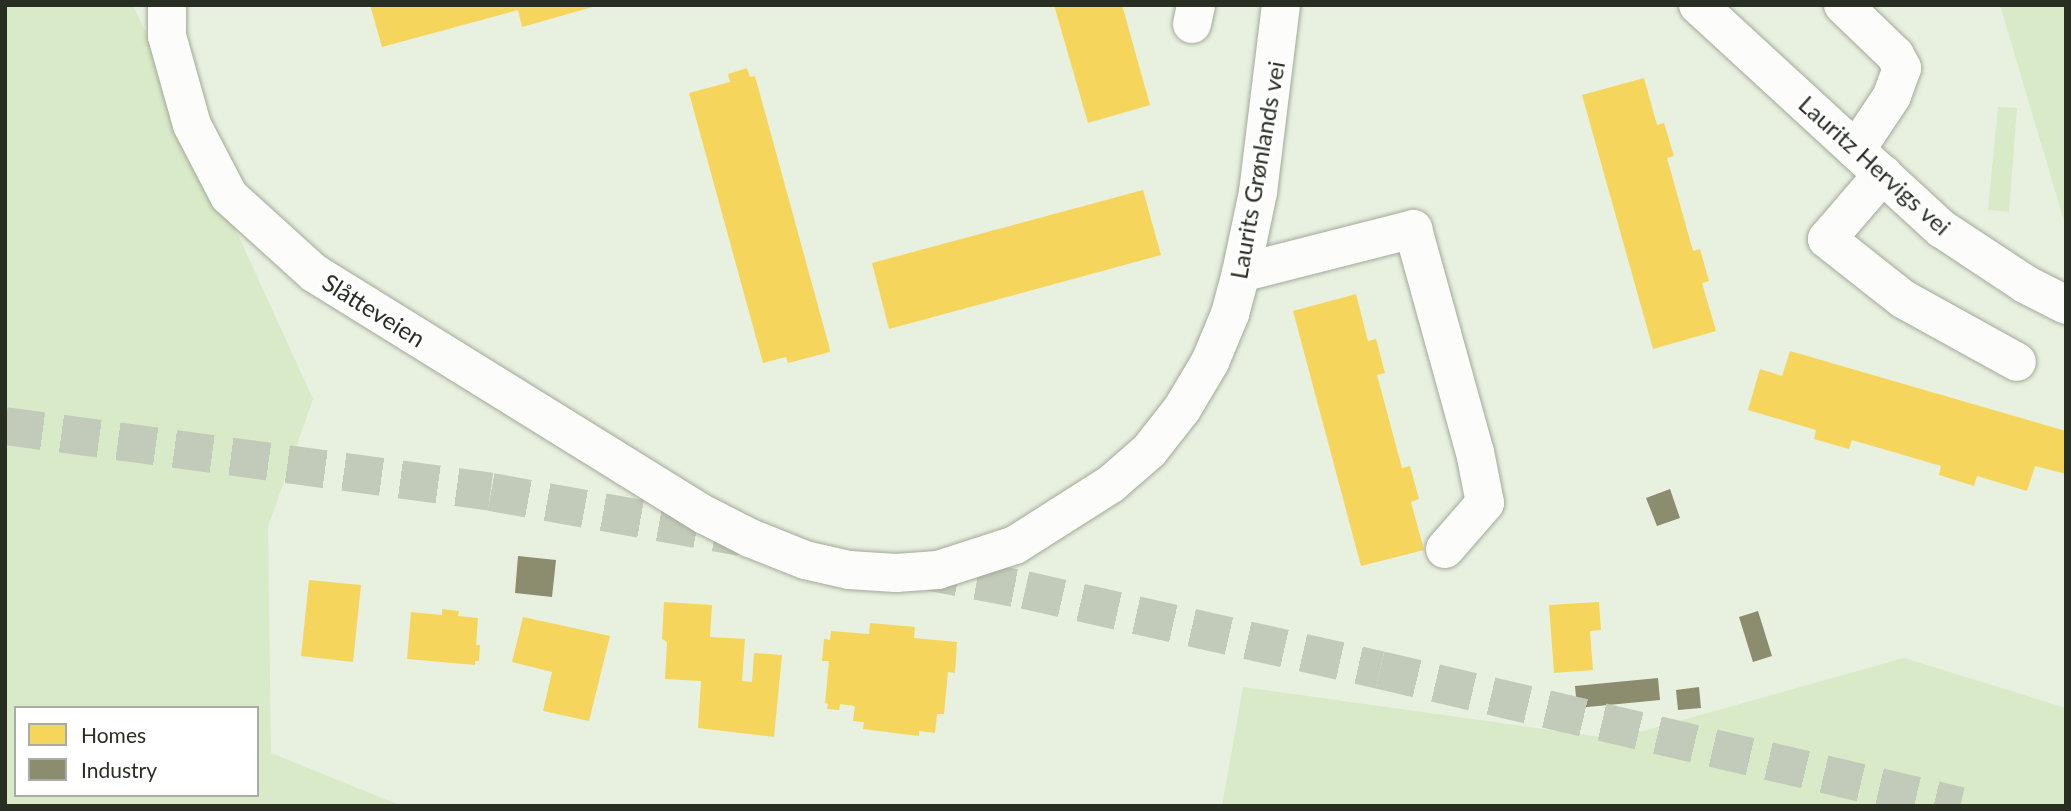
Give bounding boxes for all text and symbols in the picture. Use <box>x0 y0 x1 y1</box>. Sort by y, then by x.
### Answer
street label: Laurits Grønlands vei <box>1224 59 1290 281</box>
street label: Lauritz Hervigs vei <box>1793 89 1957 241</box>
street label: Slåtteveien <box>317 267 431 353</box>
legend <box>14 706 259 797</box>
text: Homes <box>81 722 146 747</box>
text: Industry <box>81 757 157 782</box>

